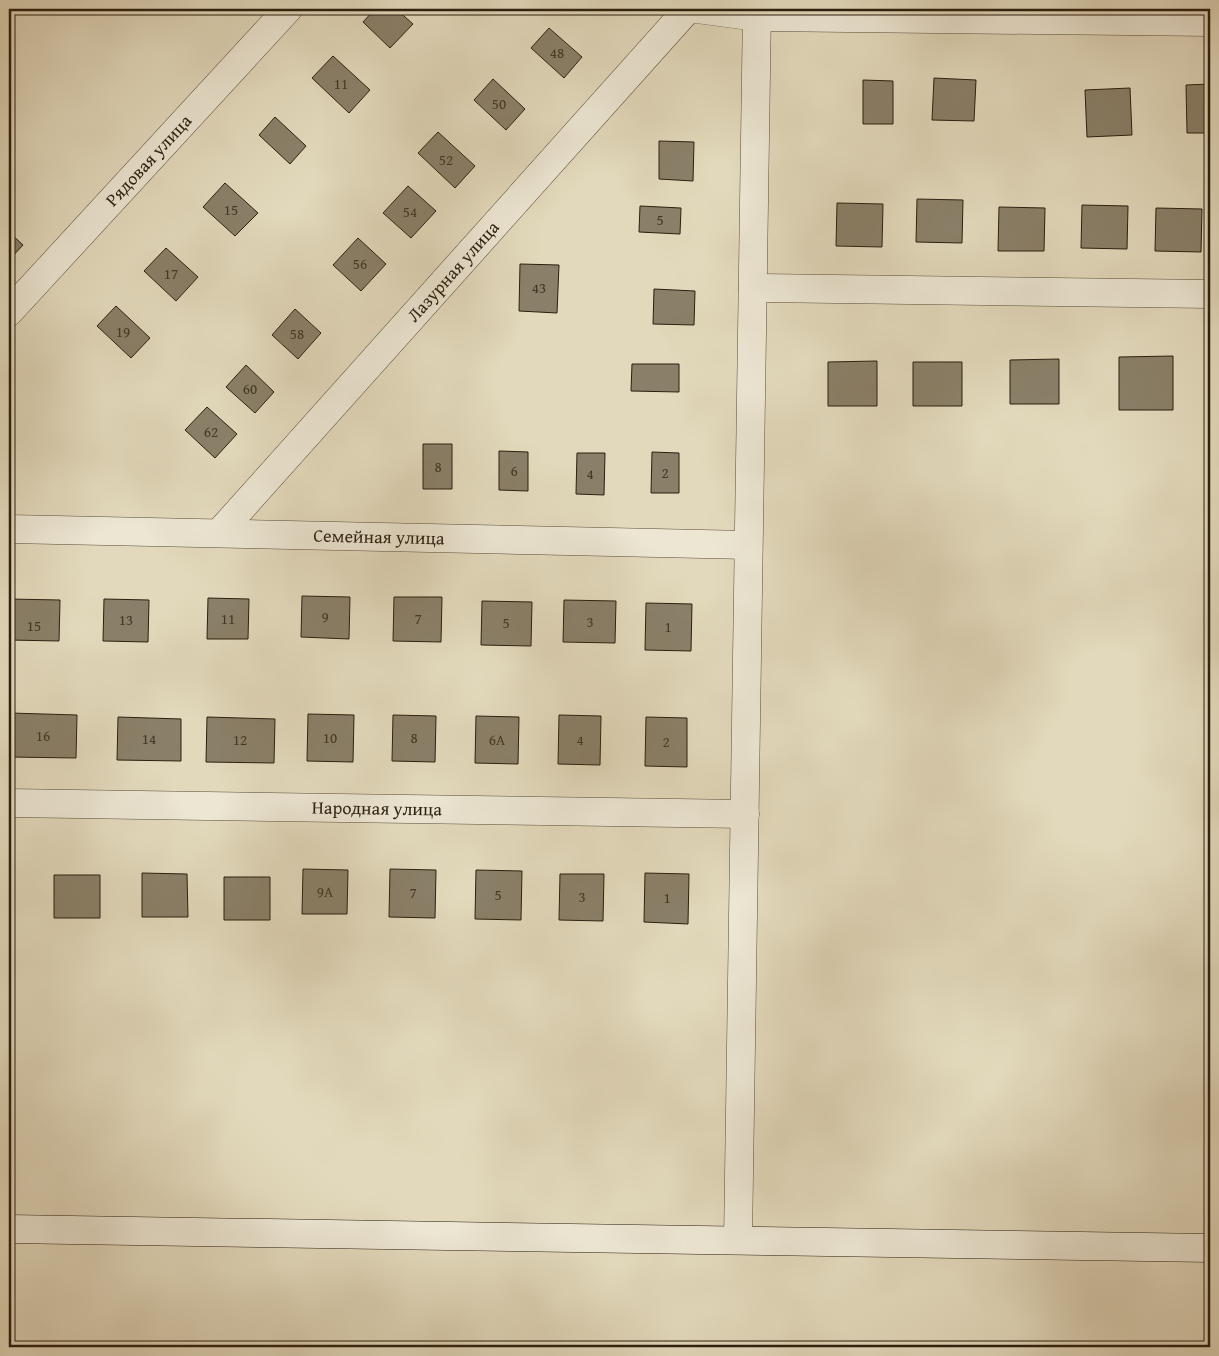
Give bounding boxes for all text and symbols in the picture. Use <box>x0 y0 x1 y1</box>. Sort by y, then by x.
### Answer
house number: 48 <box>550 42 564 63</box>
house number: 11 <box>334 73 348 94</box>
house number: 50 <box>492 93 506 114</box>
street label: Рядовая улица <box>99 108 198 212</box>
house number: 52 <box>439 149 453 170</box>
house number: 15 <box>224 199 238 220</box>
house number: 54 <box>403 201 417 222</box>
house number: 5 <box>656 209 664 230</box>
street label: Лазурная улица <box>400 214 506 328</box>
house number: 56 <box>353 253 367 274</box>
house number: 17 <box>164 263 178 284</box>
house number: 43 <box>532 277 546 298</box>
house number: 19 <box>116 321 130 342</box>
house number: 58 <box>290 323 304 344</box>
house number: 60 <box>243 378 257 399</box>
house number: 62 <box>204 421 218 442</box>
house number: 8 <box>434 456 442 477</box>
house number: 6 <box>510 460 518 481</box>
house number: 2 <box>661 462 669 483</box>
house number: 4 <box>586 463 594 484</box>
street label: Семейная улица <box>313 522 445 551</box>
house number: 9 <box>321 606 329 627</box>
house number: 11 <box>221 608 235 629</box>
house number: 7 <box>414 608 422 629</box>
house number: 13 <box>119 609 133 630</box>
house number: 3 <box>586 611 594 632</box>
house number: 5 <box>502 612 510 633</box>
house number: 15 <box>27 615 41 636</box>
house number: 1 <box>664 616 672 637</box>
house number: 16 <box>36 725 50 746</box>
house number: 10 <box>323 727 337 748</box>
house number: 8 <box>410 727 418 748</box>
house number: 14 <box>142 728 156 749</box>
house number: 12 <box>233 729 247 750</box>
house number: 6А <box>489 729 505 750</box>
house number: 4 <box>576 729 584 750</box>
house number: 2 <box>662 731 670 752</box>
street label: Народная улица <box>312 794 443 822</box>
house number: 9А <box>317 881 333 902</box>
house number: 7 <box>409 882 417 903</box>
house number: 5 <box>494 884 502 905</box>
house number: 3 <box>578 886 586 907</box>
house number: 1 <box>663 887 671 908</box>

